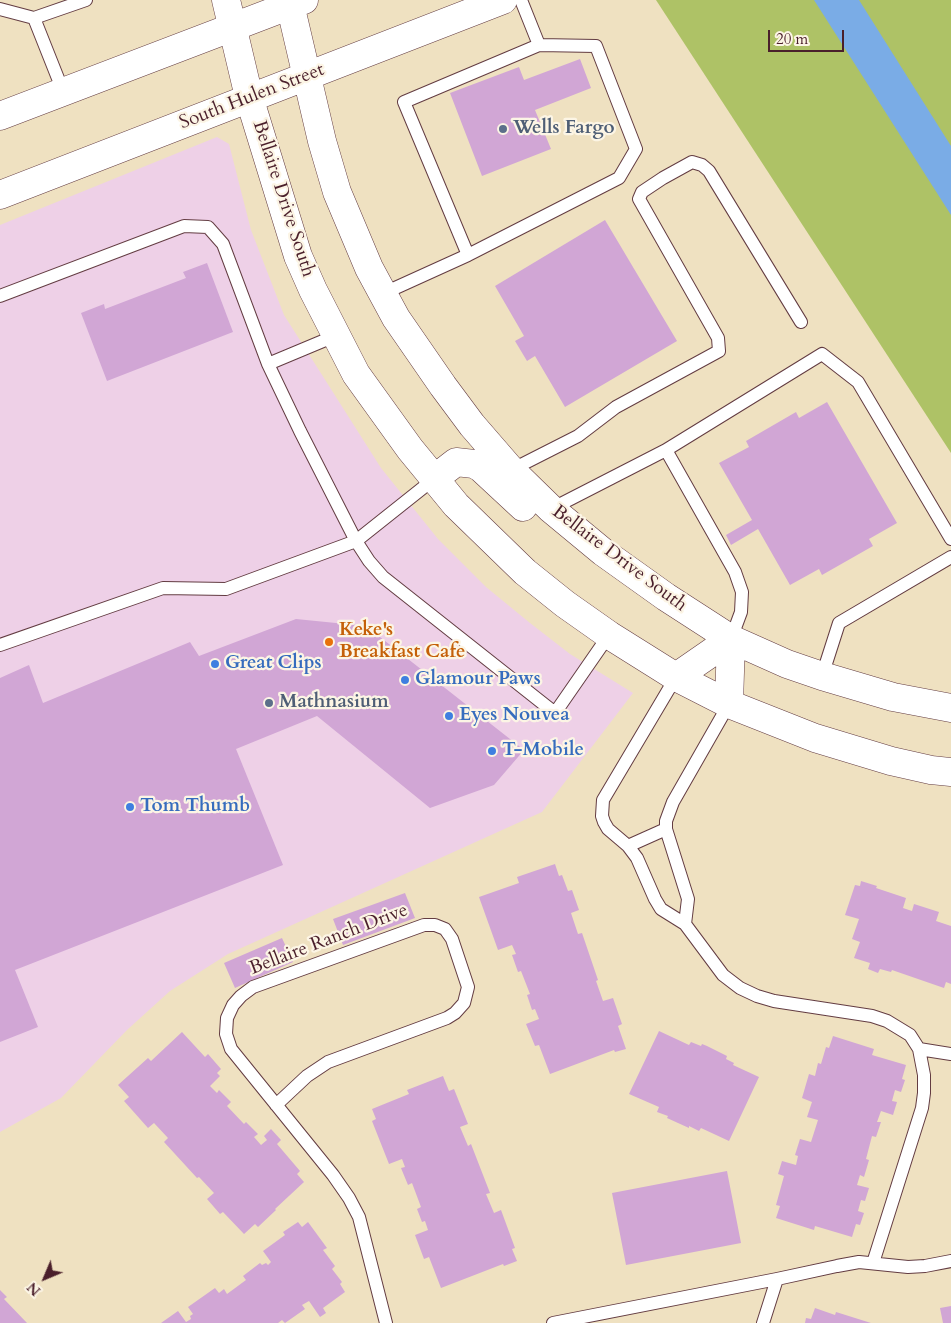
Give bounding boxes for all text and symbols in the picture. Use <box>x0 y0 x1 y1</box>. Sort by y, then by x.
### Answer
scale bar <box>771 20 847 52</box>
text: 20 m <box>776 29 808 49</box>
street label: South Hulen Street <box>176 59 328 135</box>
street label: Bellaire Drive South <box>247 118 319 280</box>
place label: Wells Fargo <box>513 118 615 140</box>
marker: Wells Fargo <box>497 123 509 135</box>
street label: Bellaire Drive South <box>547 501 691 617</box>
place label: Keke's Breakfast Cafe <box>339 620 465 664</box>
marker: Keke's Breakfast Cafe <box>323 636 335 648</box>
place label: Great Clips <box>225 653 322 675</box>
marker: Great Clips <box>209 658 221 670</box>
place label: Glamour Paws <box>415 669 541 691</box>
marker: Glamour Paws <box>399 674 411 686</box>
place label: Mathnasium <box>279 692 389 714</box>
marker: Mathnasium <box>263 697 275 709</box>
place label: Eyes Nouvea <box>459 705 570 727</box>
marker: Eyes Nouvea <box>443 710 455 722</box>
place label: T-Mobile <box>502 740 584 762</box>
marker: T-Mobile <box>486 745 498 757</box>
place label: Tom Thumb <box>140 796 250 818</box>
marker: Tom Thumb <box>124 801 136 813</box>
street label: Bellaire Ranch Drive <box>247 899 411 981</box>
north arrow <box>20 1253 70 1303</box>
text: N <box>23 1278 45 1300</box>

